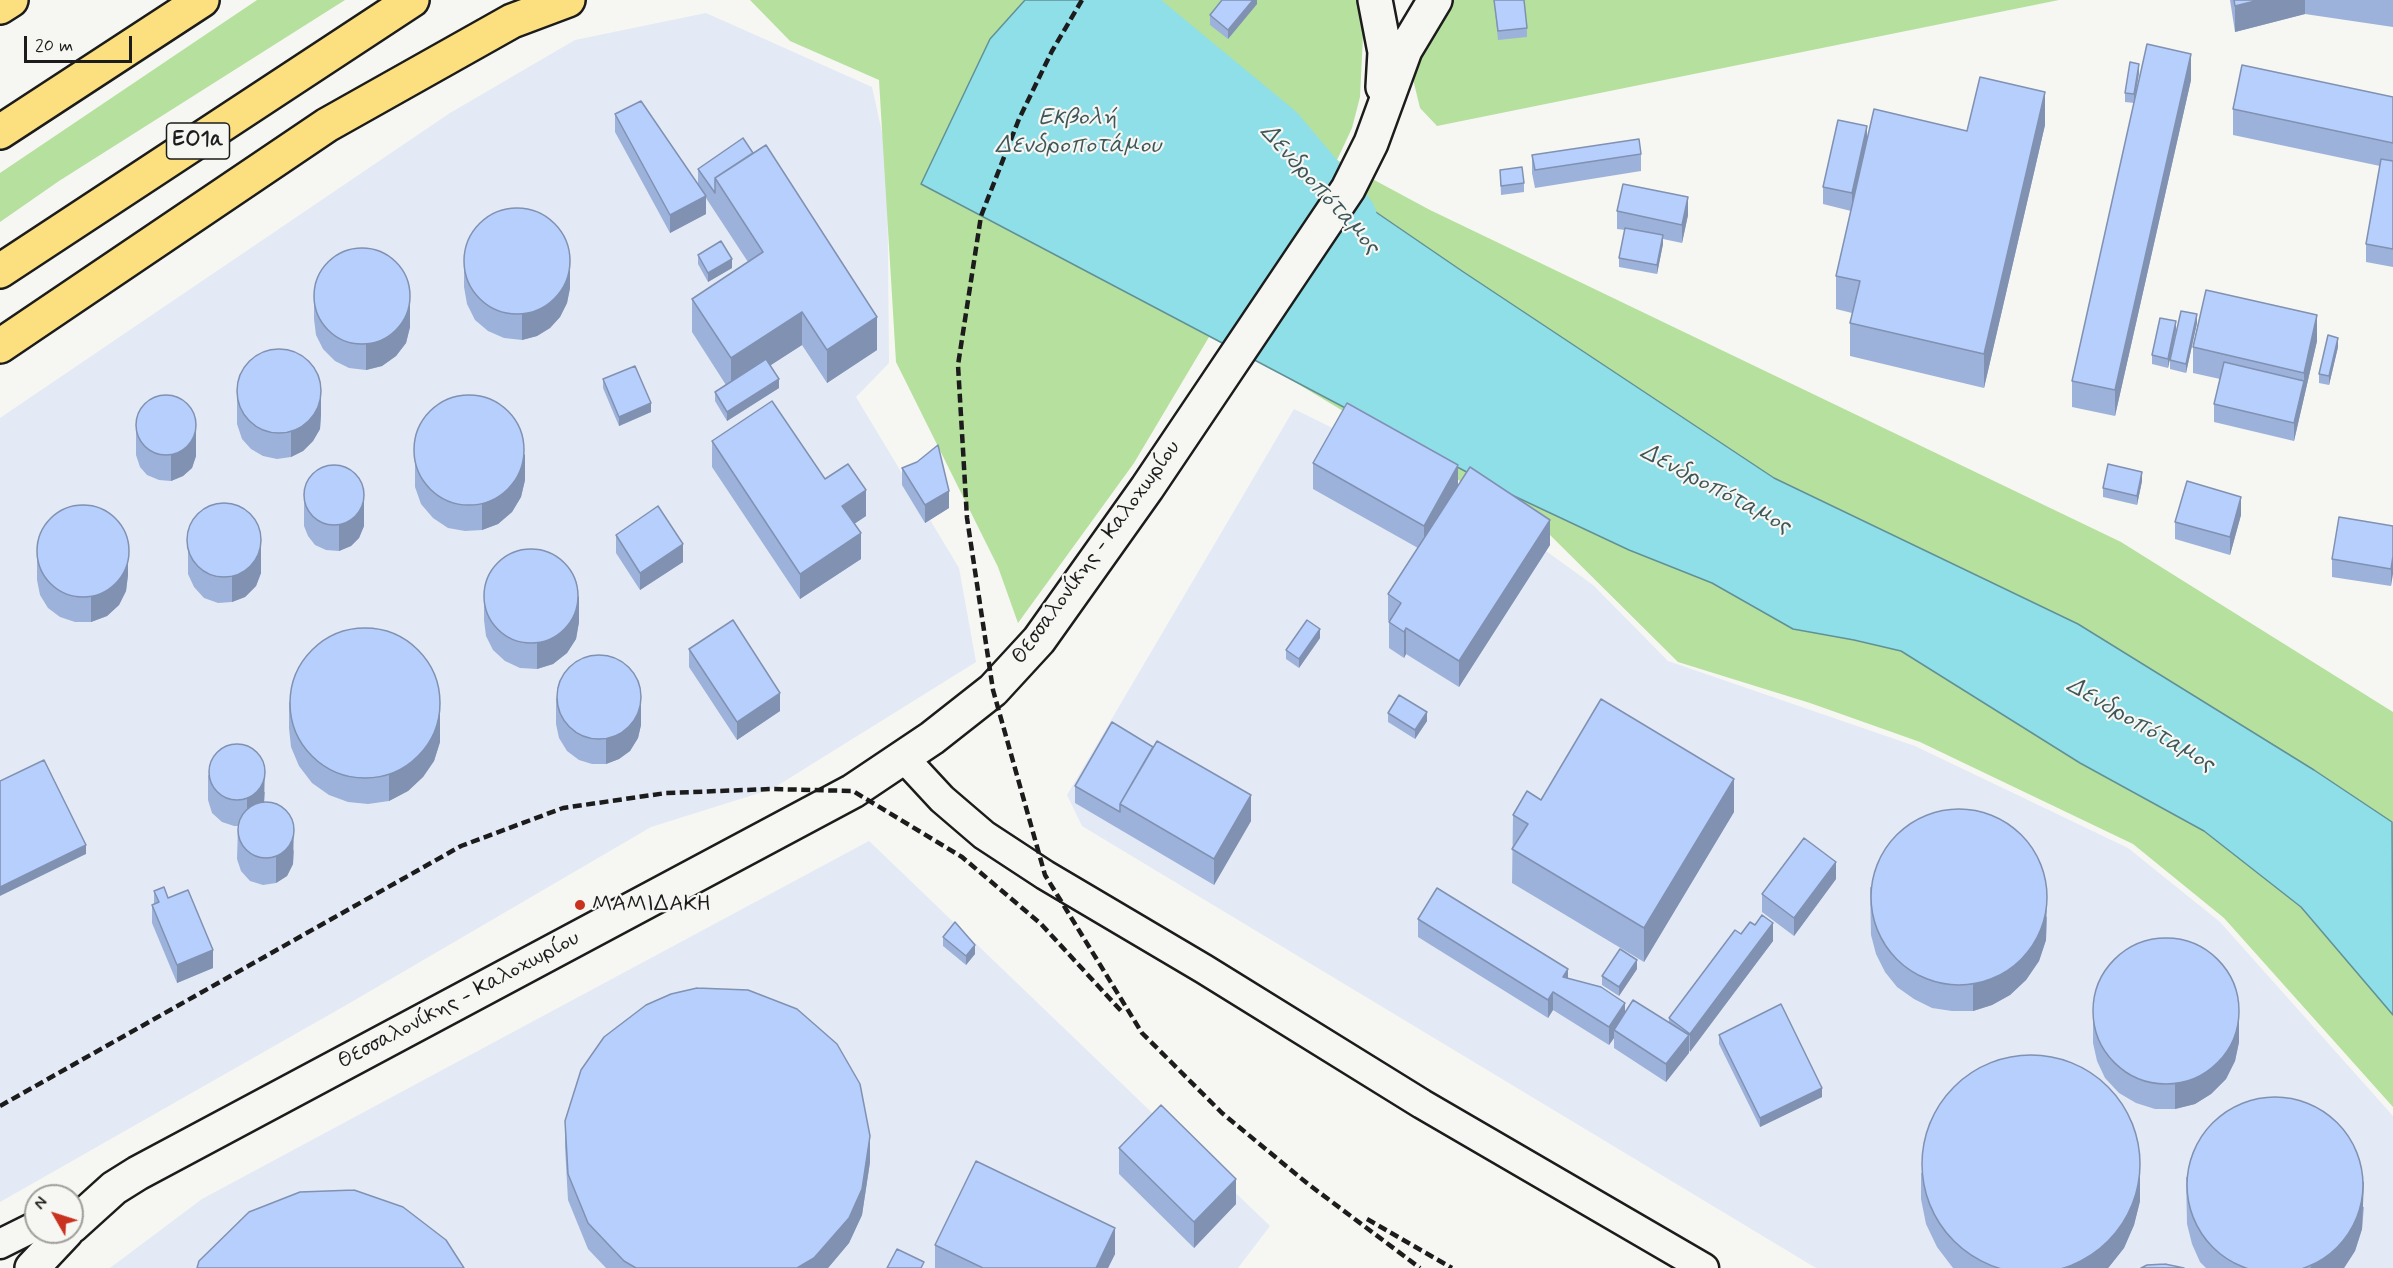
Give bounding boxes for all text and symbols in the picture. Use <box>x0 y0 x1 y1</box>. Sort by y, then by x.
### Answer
scale bar <box>27 24 135 62</box>
text: 20 m <box>35 34 73 58</box>
water label: Εκβολή Δενδροποτάμου <box>995 105 1161 161</box>
water label: Δενδροπόταμος <box>1253 119 1385 261</box>
road number: ΕΟ1α <box>166 123 230 159</box>
street label: Θεσσαλονίκης - Καλοχωρίου <box>1007 436 1187 670</box>
water label: Δενδροπόταμος <box>1635 438 1795 542</box>
water label: Δενδροπόταμος <box>2061 672 2219 780</box>
place label: ΜΑΜΙΔΑΚΗ <box>592 892 711 918</box>
marker: ΜΑΜΙΔΑΚΗ <box>573 898 587 912</box>
street label: Θεσσαλονίκης - Καλοχωρίου <box>334 926 584 1076</box>
north arrow <box>24 1184 84 1244</box>
text: N <box>30 1193 53 1214</box>

